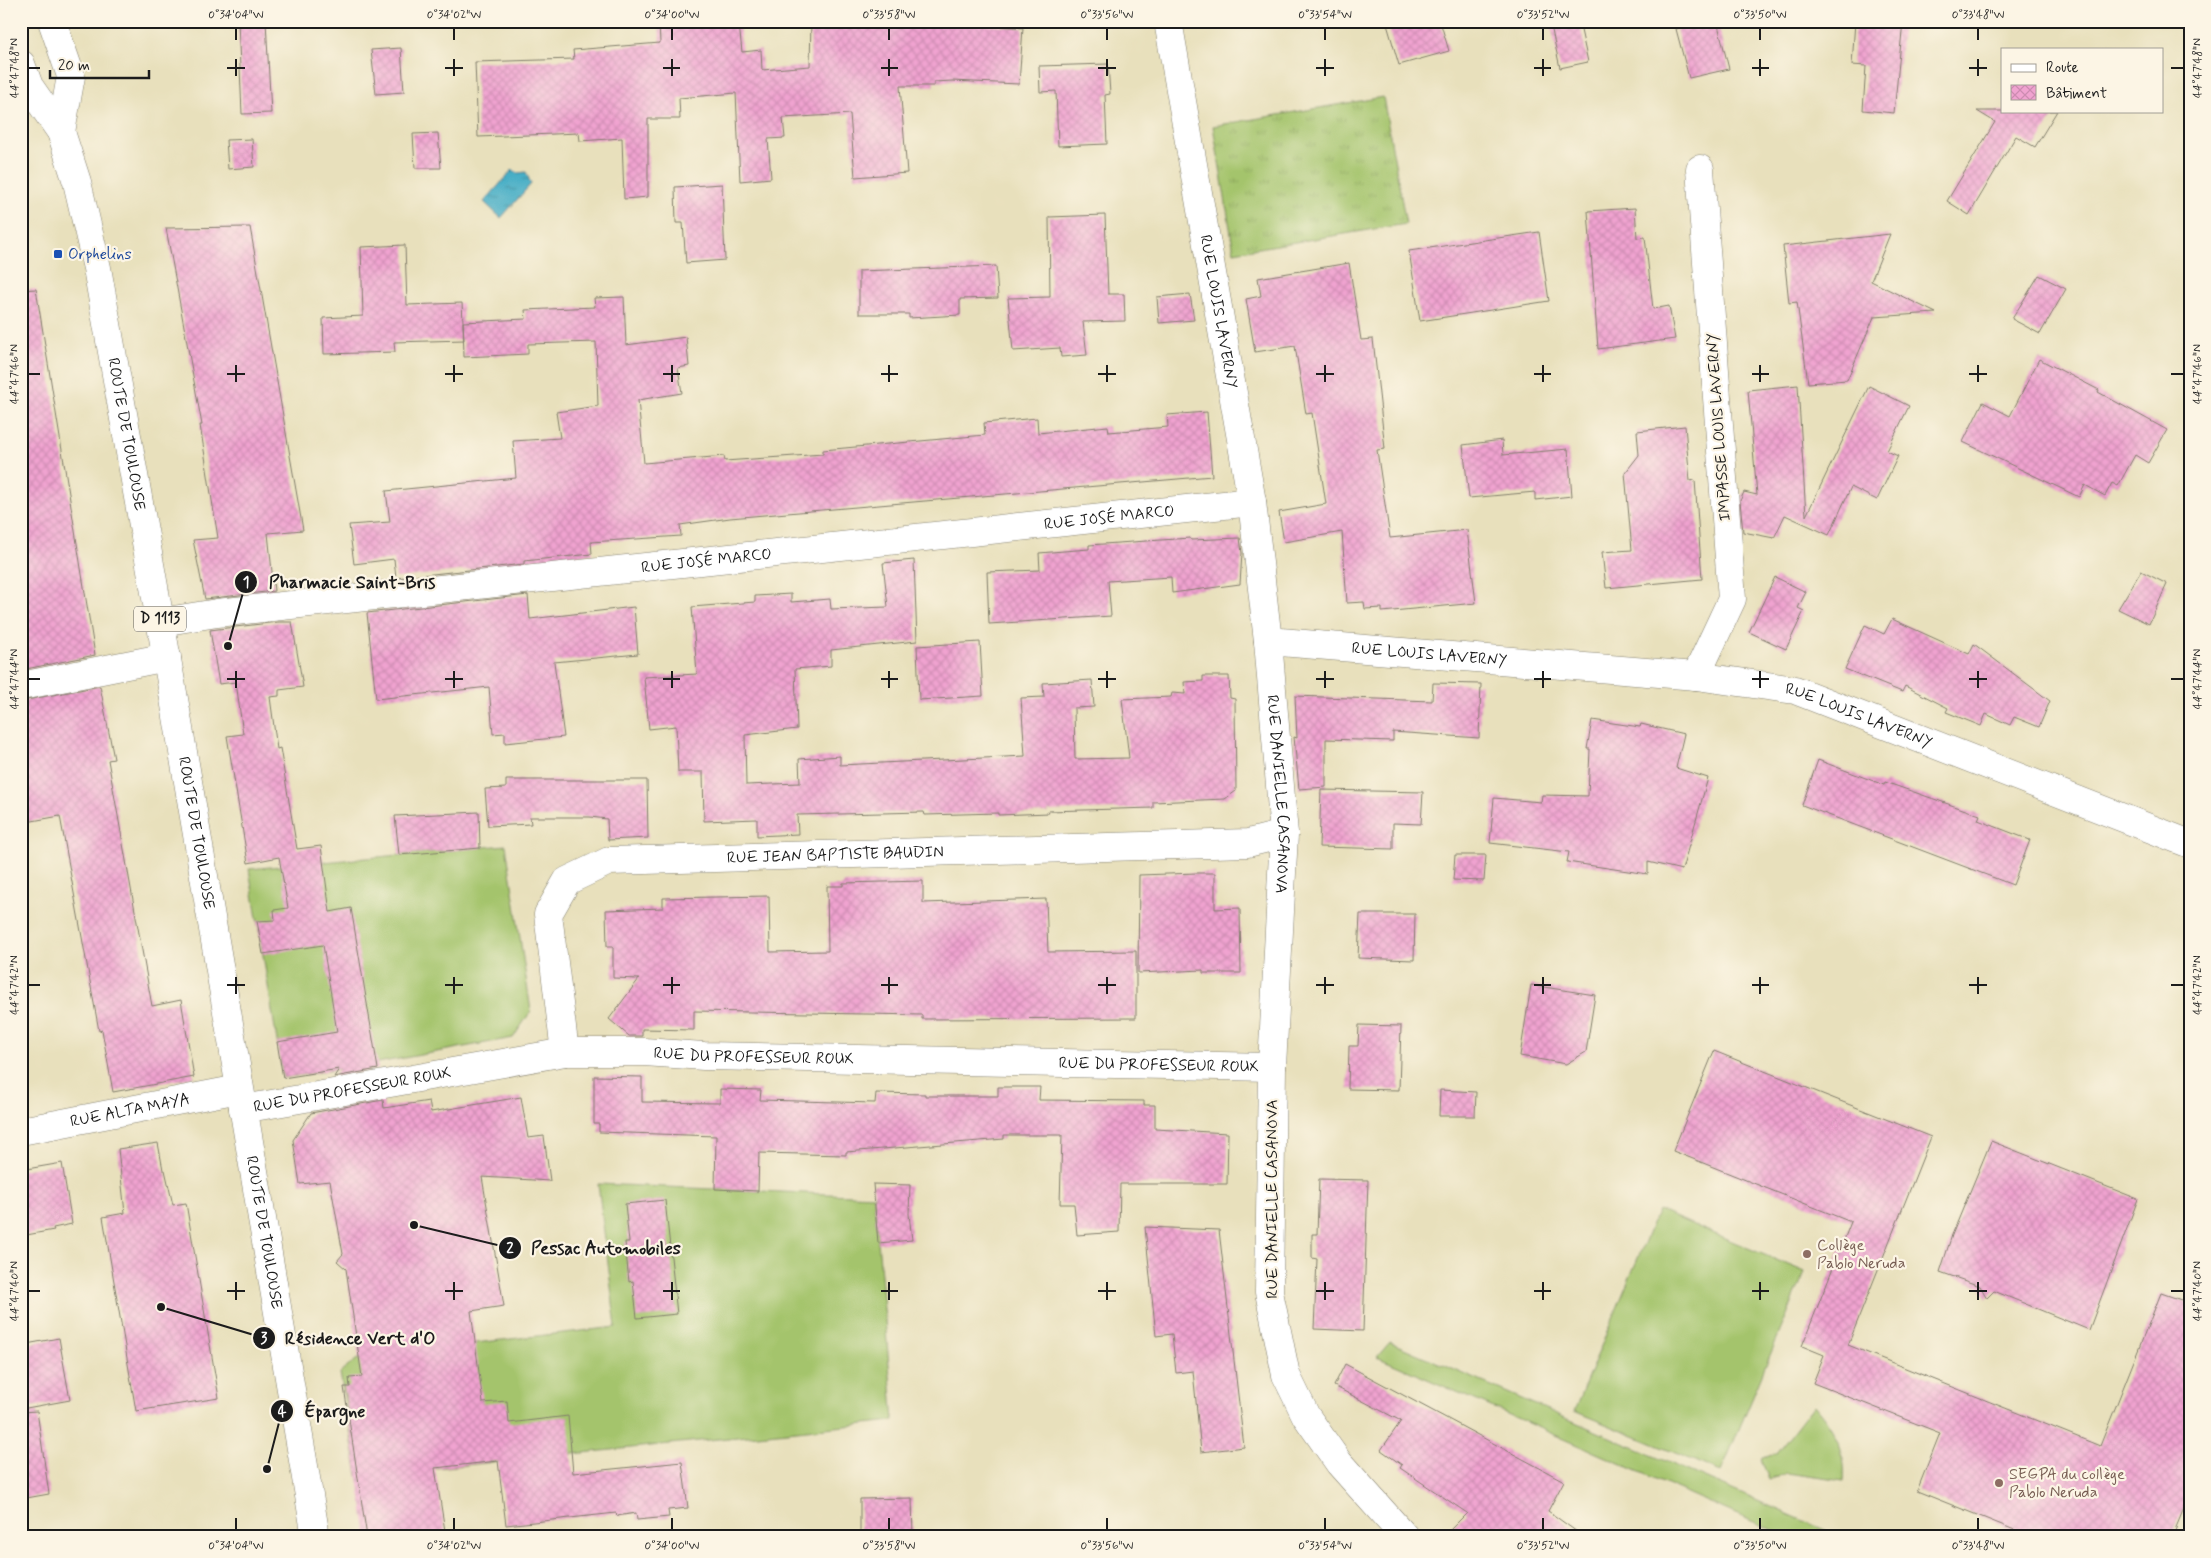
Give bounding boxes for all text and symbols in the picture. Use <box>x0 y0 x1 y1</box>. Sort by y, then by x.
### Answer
text: 0°34'04"W <box>208 7 264 23</box>
text: 0°34'02"W <box>427 7 481 23</box>
text: 0°34'00"W <box>645 7 700 23</box>
text: 0°33'58"W <box>863 7 916 23</box>
text: 0°33'56"W <box>1081 7 1134 23</box>
text: 0°33'54"W <box>1298 7 1352 23</box>
text: 0°33'52"W <box>1517 7 1569 23</box>
text: 0°33'50"W <box>1733 7 1787 23</box>
text: 0°33'48"W <box>1952 7 2004 23</box>
text: 44°47'48"N <box>7 38 23 98</box>
text: 44°47'48"N <box>2190 38 2206 98</box>
scale bar <box>50 48 149 80</box>
legend <box>2001 48 2164 112</box>
text: 20 m <box>58 56 90 76</box>
text: Route <box>2046 58 2079 78</box>
text: Bâtiment <box>2046 84 2107 104</box>
street label: RUE LOUIS LAVERNY <box>1195 233 1243 390</box>
place label: Orphelins <box>68 244 132 265</box>
marker: Orphelins <box>52 248 64 260</box>
street label: IMPASSE LOUIS LAVERNY <box>1702 332 1736 522</box>
text: 44°47'46"N <box>7 344 23 404</box>
text: 44°47'46"N <box>2190 344 2206 404</box>
street label: ROUTE DE TOULOUSE <box>103 356 151 512</box>
street label: RUE JOSÉ MARCO <box>1043 500 1175 535</box>
street label: RUE JOSÉ MARCO <box>640 543 773 578</box>
callout: Pharmacie Saint-Bris <box>233 565 445 598</box>
text: Pharmacie Saint-Bris <box>269 571 435 595</box>
text: 1 <box>243 573 249 593</box>
road number: D 1113 <box>134 606 186 632</box>
street label: RUE LOUIS LAVERNY <box>1351 637 1508 671</box>
text: 44°47'44"N <box>7 649 23 709</box>
text: 44°47'44"N <box>2190 649 2206 709</box>
street label: RUE LOUIS LAVERNY <box>1784 678 1935 753</box>
street label: RUE DANIELLE CASANOVA <box>1262 694 1295 894</box>
street label: ROUTE DE TOULOUSE <box>173 755 220 911</box>
street label: RUE JEAN BAPTISTE BAUDIN <box>727 841 944 868</box>
text: 44°47'42"N <box>7 955 23 1015</box>
text: 44°47'42"N <box>2190 955 2206 1015</box>
street label: RUE DU PROFESSEUR ROUX <box>653 1042 854 1069</box>
street label: RUE DU PROFESSEUR ROUX <box>1058 1052 1259 1077</box>
street label: RUE DU PROFESSEUR ROUX <box>252 1062 453 1117</box>
street label: RUE ALTA MAYA <box>68 1088 192 1132</box>
street label: RUE DANIELLE CASANOVA <box>1262 1099 1283 1299</box>
street label: ROUTE DE TOULOUSE <box>241 1154 288 1310</box>
callout: Pessac Automobiles <box>497 1231 690 1264</box>
place label: Collège Pablo Neruda <box>1817 1235 1906 1274</box>
text: Pessac Automobiles <box>531 1237 681 1261</box>
text: 2 <box>506 1239 514 1259</box>
marker: Collège Pablo Neruda <box>1801 1248 1813 1260</box>
text: 44°47'40"N <box>7 1261 23 1321</box>
text: 44°47'40"N <box>2190 1261 2206 1321</box>
callout: Résidence Vert d'O <box>251 1322 443 1355</box>
text: Résidence Vert d'O <box>285 1327 435 1351</box>
text: 3 <box>261 1329 268 1349</box>
callout: Épargne <box>269 1395 375 1428</box>
text: Épargne <box>305 1399 365 1426</box>
text: 4 <box>278 1402 287 1422</box>
place label: SEGPA du collège Pablo Neruda <box>2009 1464 2125 1503</box>
marker: SEGPA du collège Pablo Neruda <box>1993 1477 2005 1489</box>
text: 0°34'04"W <box>208 1538 264 1554</box>
text: 0°34'02"W <box>427 1538 481 1554</box>
text: 0°34'00"W <box>645 1538 700 1554</box>
text: 0°33'58"W <box>863 1538 916 1554</box>
text: 0°33'56"W <box>1081 1538 1134 1554</box>
text: 0°33'54"W <box>1298 1538 1352 1554</box>
text: 0°33'52"W <box>1517 1538 1569 1554</box>
text: 0°33'50"W <box>1733 1538 1787 1554</box>
text: 0°33'48"W <box>1952 1538 2004 1554</box>

